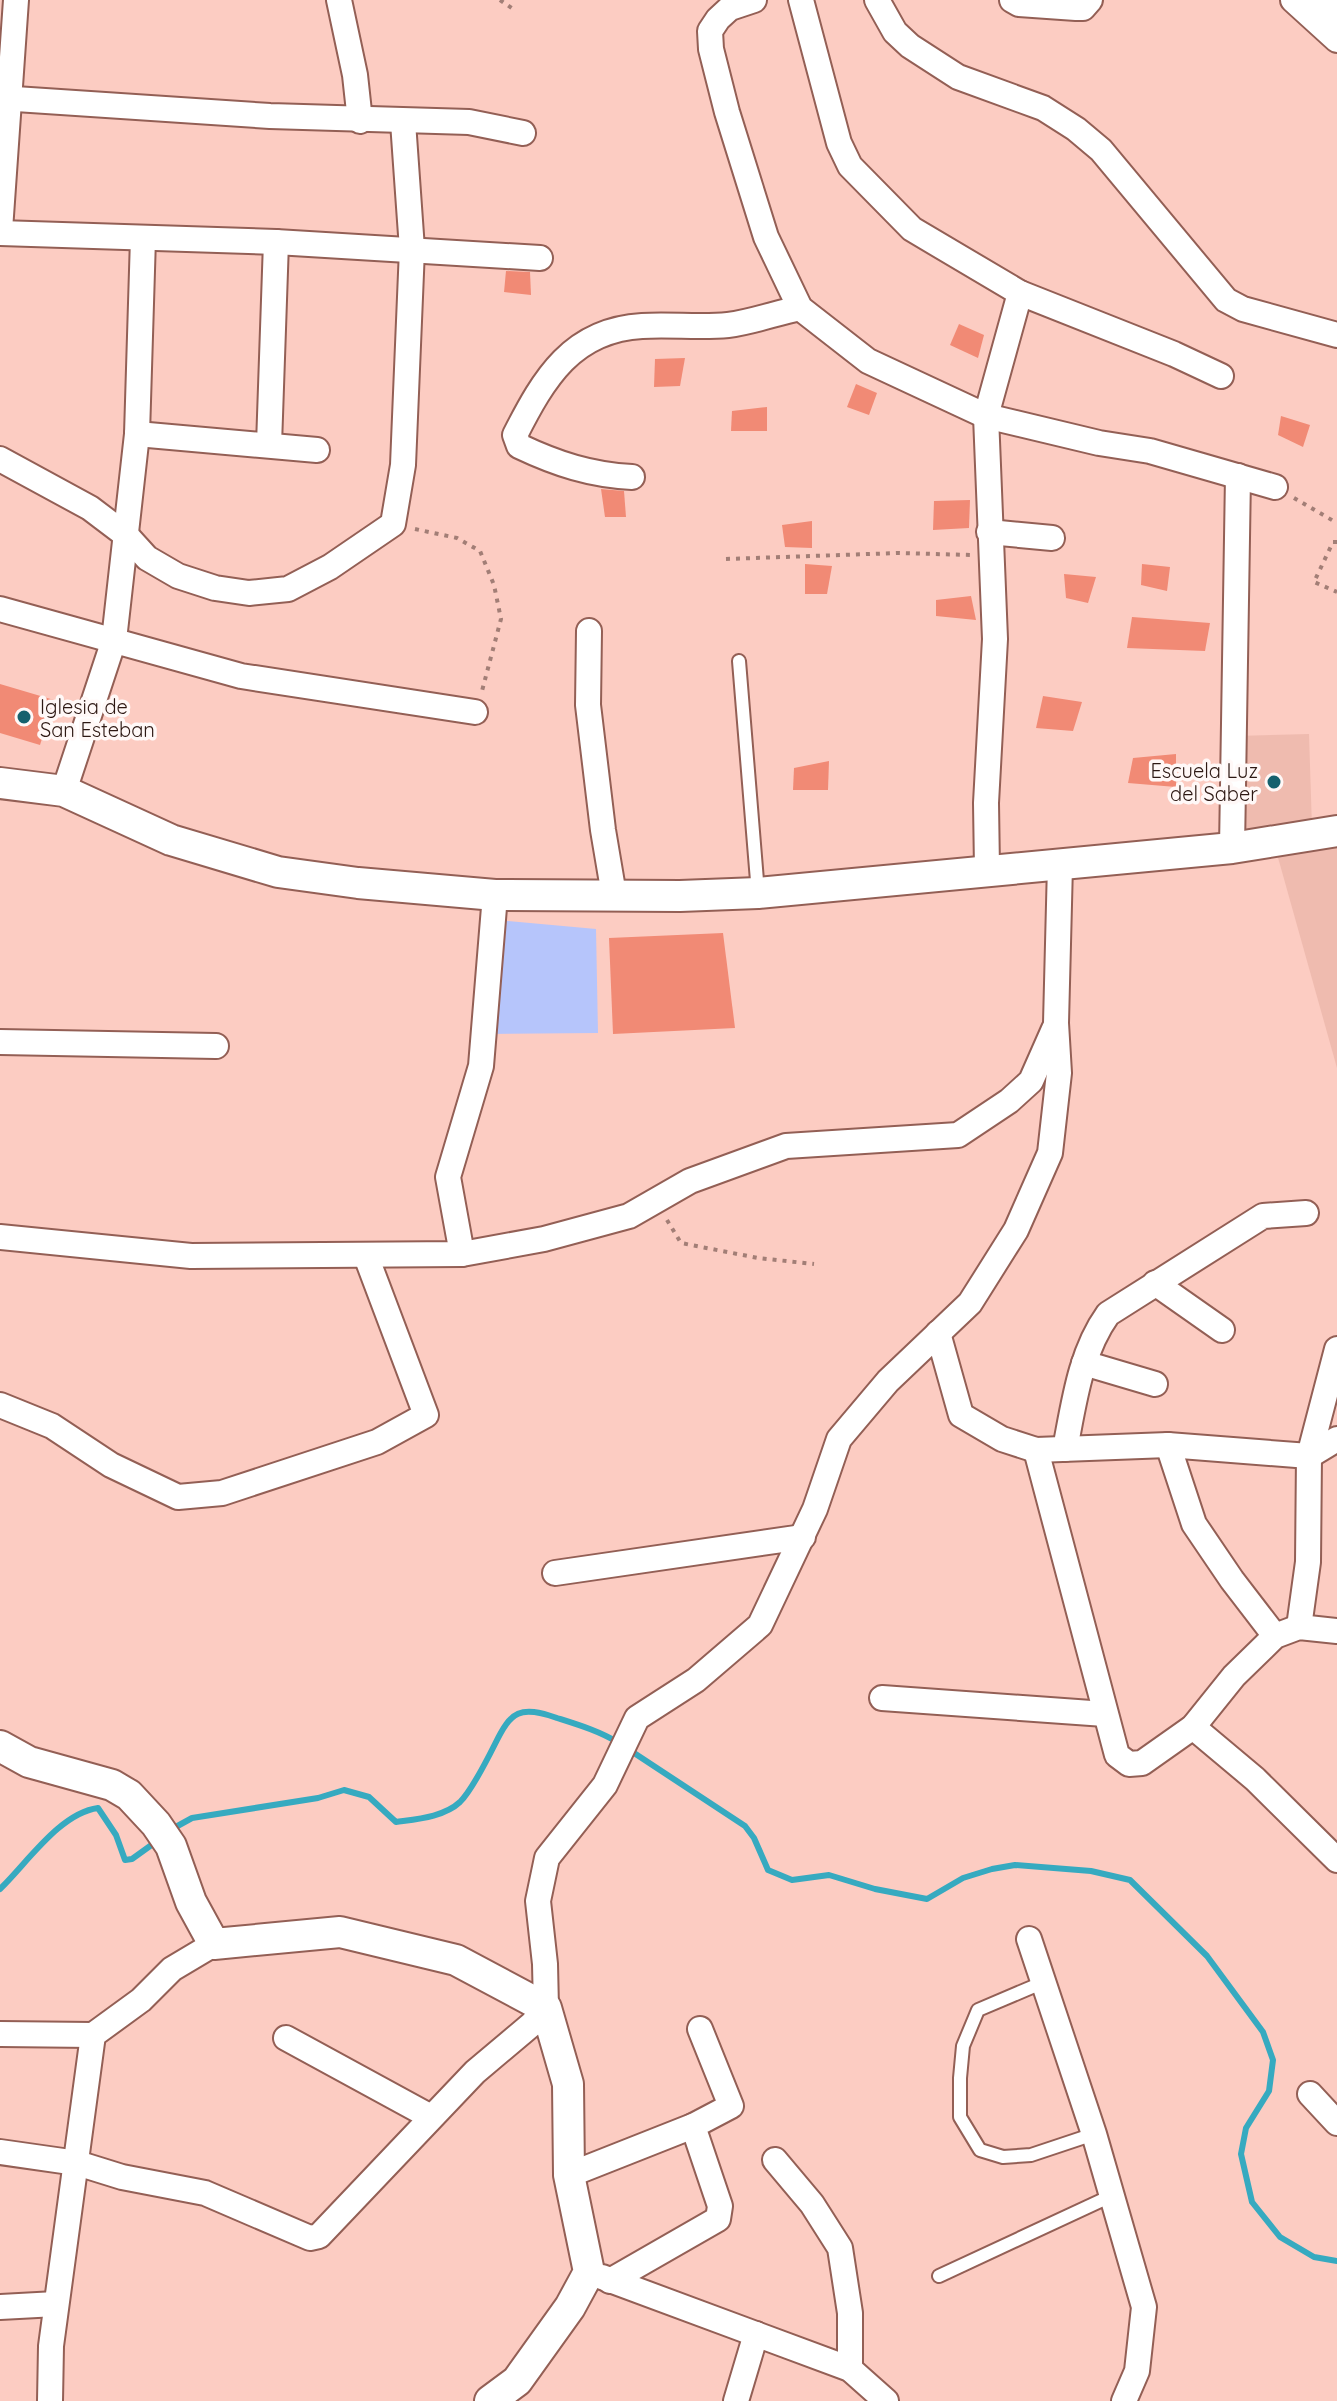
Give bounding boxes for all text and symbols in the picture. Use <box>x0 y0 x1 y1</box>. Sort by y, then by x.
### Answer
place label: Iglesia de San Esteban <box>40 694 155 742</box>
marker: Iglesia de San Esteban <box>15 708 33 726</box>
place label: Escuela Luz del Saber <box>1150 758 1258 806</box>
marker: Escuela Luz del Saber <box>1265 773 1283 791</box>

